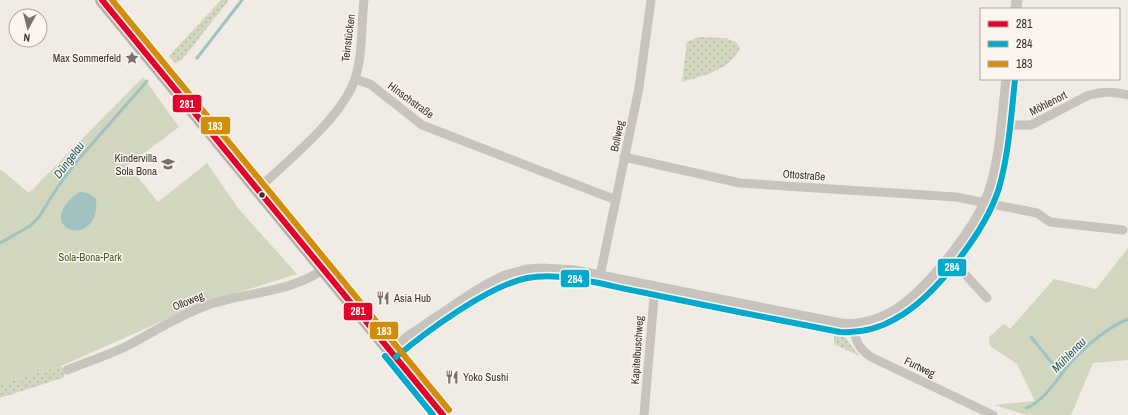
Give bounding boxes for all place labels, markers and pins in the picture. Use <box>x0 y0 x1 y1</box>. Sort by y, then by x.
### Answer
place icon: Max Sommerfeld <box>124 50 140 66</box>
place label: Max Sommerfeld <box>53 51 121 65</box>
place label: Kindervilla Sola Bona <box>114 151 157 178</box>
school or university icon: Kindervilla Sola Bona <box>160 156 176 172</box>
unlabelled marker <box>257 190 267 200</box>
restaurant icon: Asia Hub <box>375 290 391 306</box>
place label: Asia Hub <box>393 291 431 305</box>
restaurant icon: Yoko Sushi <box>444 369 460 385</box>
place label: Yoko Sushi <box>463 370 508 384</box>

